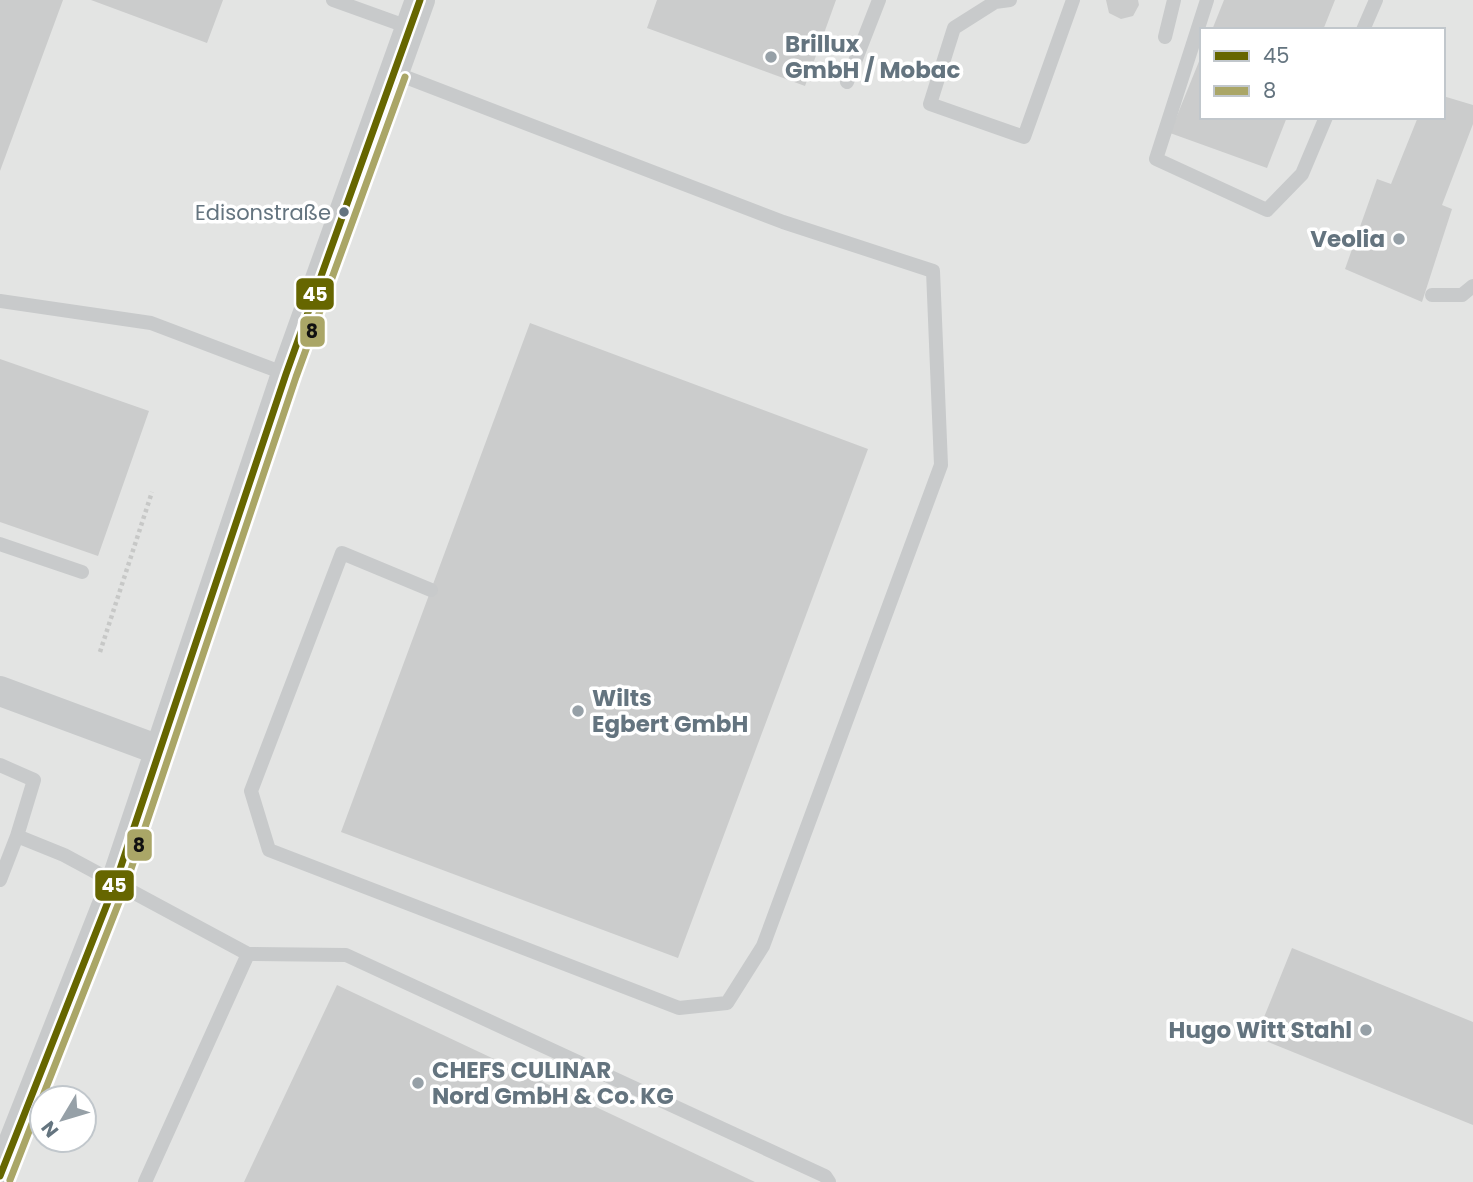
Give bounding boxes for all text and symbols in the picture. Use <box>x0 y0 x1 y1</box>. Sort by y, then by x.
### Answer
place label: Brillux GmbH / Mobac <box>785 28 960 86</box>
legend <box>1200 28 1445 119</box>
text: 45 <box>1263 41 1289 70</box>
marker: Brillux GmbH / Mobac <box>763 49 779 65</box>
text: 8 <box>1263 76 1276 105</box>
place label: Edisonstraße <box>195 198 331 227</box>
marker: Edisonstraße <box>337 205 351 219</box>
place label: Veolia <box>1310 223 1385 255</box>
marker: Veolia <box>1391 231 1407 247</box>
line badge: 45 <box>295 277 335 311</box>
text: 45 <box>302 281 328 308</box>
line badge: 8 <box>299 315 326 348</box>
text: 8 <box>306 318 318 345</box>
place label: Wilts Egbert GmbH <box>592 682 748 740</box>
marker: Wilts Egbert GmbH <box>570 703 586 719</box>
line badge: 8 <box>126 828 153 862</box>
text: 8 <box>133 832 145 859</box>
line badge: 45 <box>94 869 135 902</box>
text: 45 <box>101 872 127 899</box>
place label: Hugo Witt Stahl <box>1169 1014 1352 1046</box>
marker: Hugo Witt Stahl <box>1358 1022 1374 1038</box>
place label: CHEFS CULINAR Nord GmbH & Co. KG <box>432 1054 674 1112</box>
marker: CHEFS CULINAR Nord GmbH & Co. KG <box>410 1075 426 1091</box>
north arrow <box>28 1084 98 1154</box>
text: N <box>35 1115 65 1143</box>

